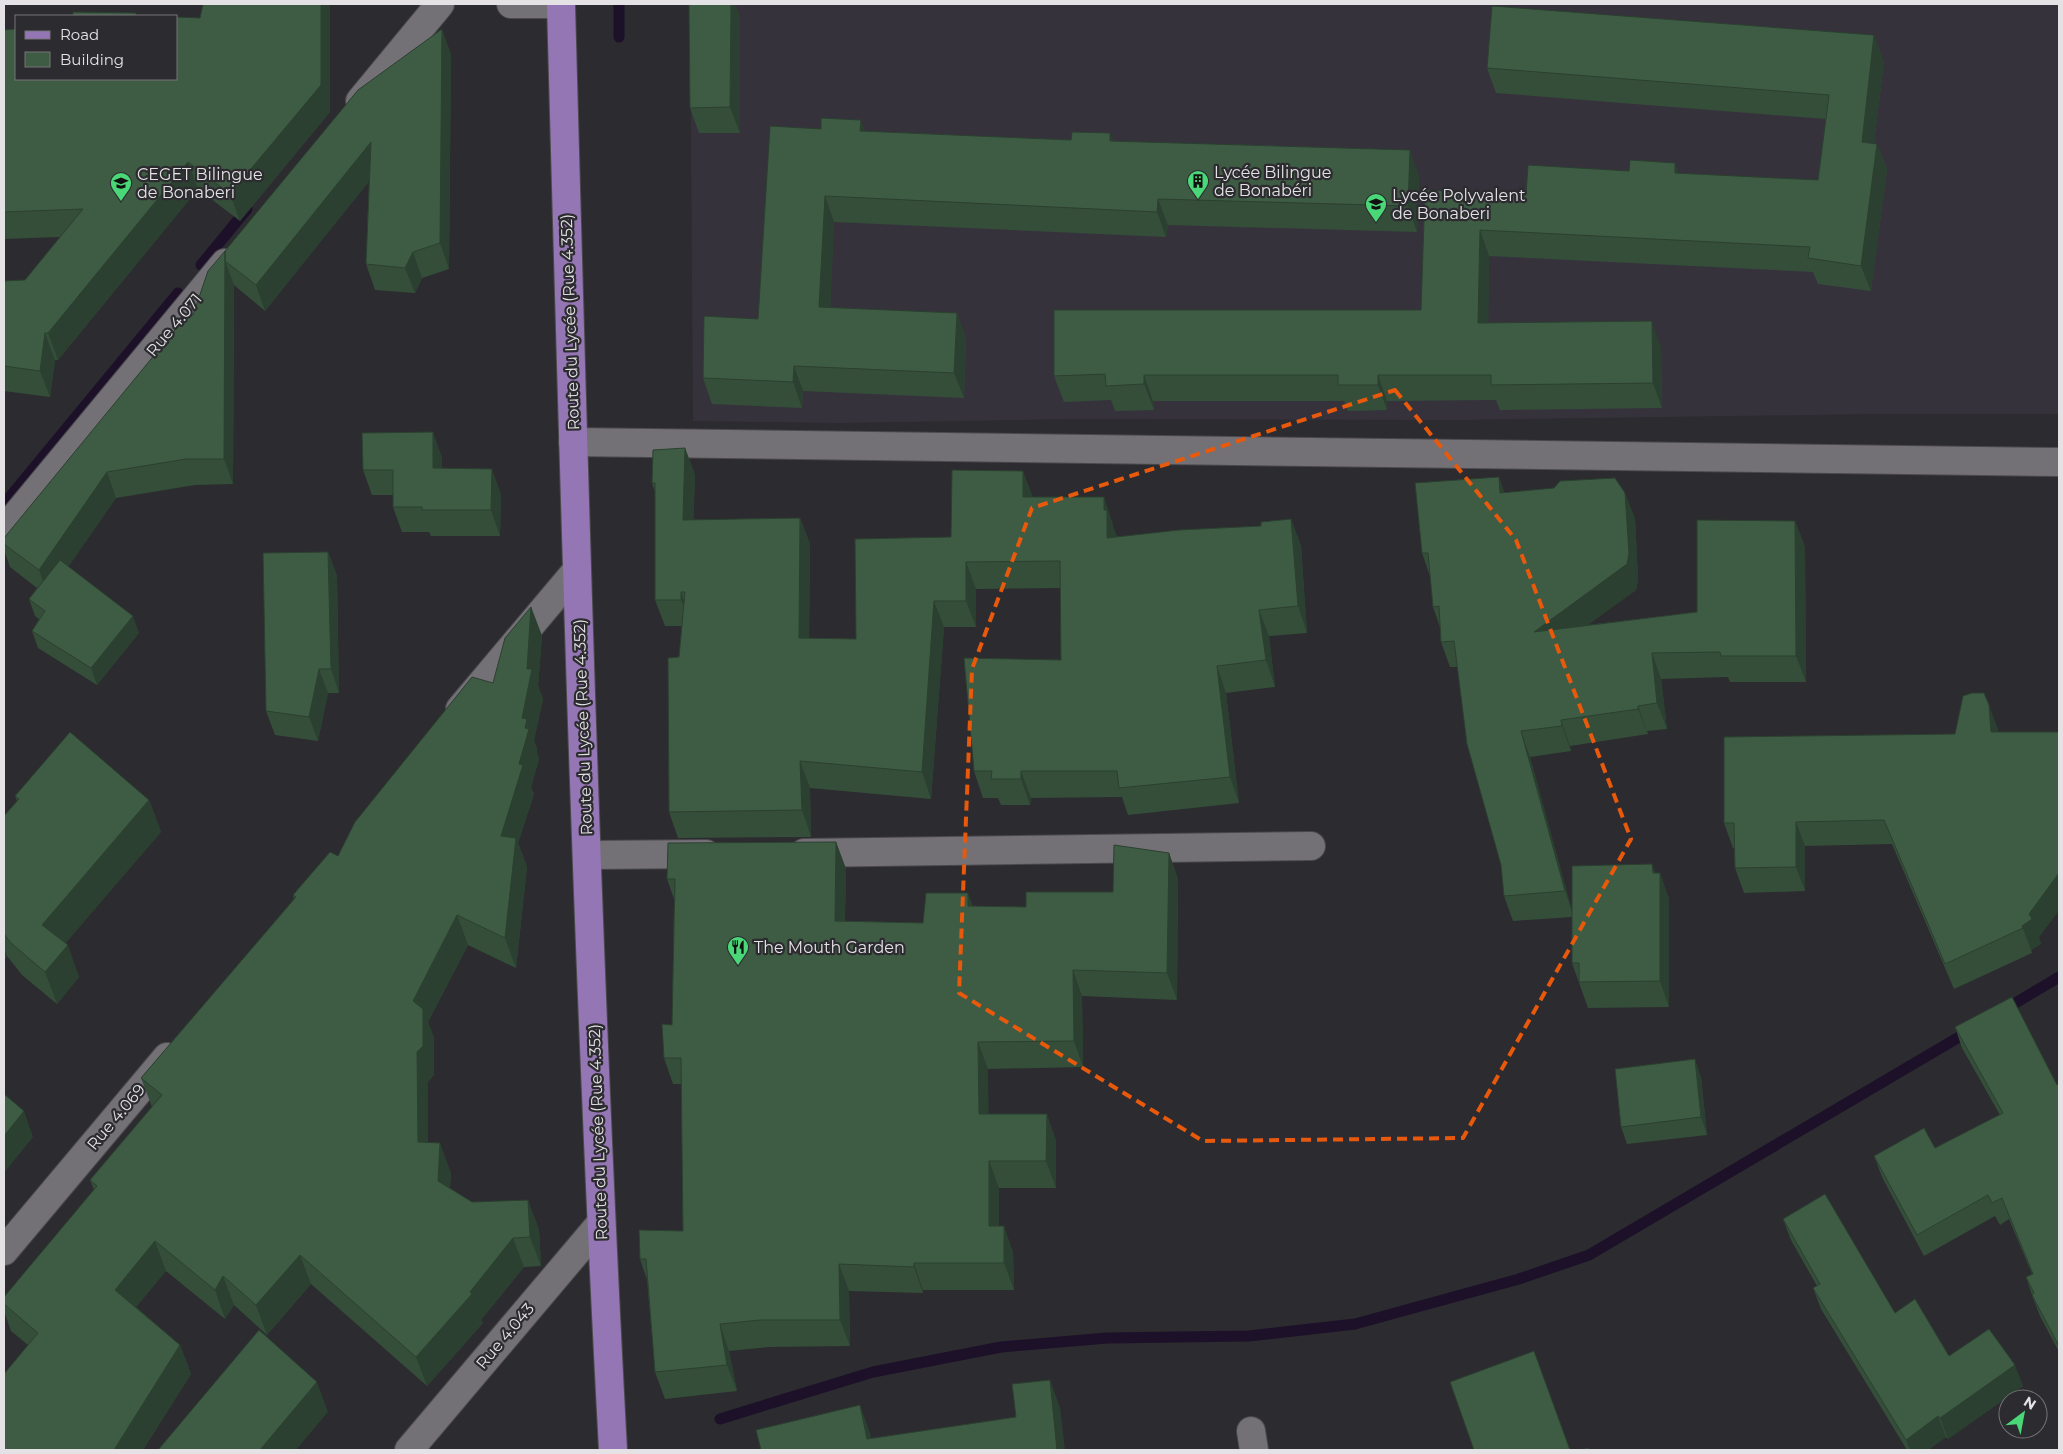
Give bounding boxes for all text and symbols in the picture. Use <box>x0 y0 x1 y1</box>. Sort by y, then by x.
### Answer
legend <box>15 15 178 80</box>
text: Road <box>60 25 99 44</box>
text: Building <box>60 50 124 69</box>
place label: Lycée Bilingue de Bonabéri <box>1214 163 1331 200</box>
place label: CEGET Bilingue de Bonaberi <box>137 165 263 202</box>
building icon: Lycée Bilingue de Bonabéri <box>1186 169 1210 200</box>
school or university icon: CEGET Bilingue de Bonaberi <box>109 171 133 202</box>
place label: Lycée Polyvalent de Bonaberi <box>1392 186 1526 223</box>
school or university icon: Lycée Polyvalent de Bonaberi <box>1364 192 1388 223</box>
street label: Route du Lycée (Rue 4.352) <box>557 213 583 431</box>
street label: Rue 4.071 <box>142 290 206 360</box>
street label: Route du Lycée (Rue 4.352) <box>570 618 596 836</box>
restaurant icon: The Mouth Garden <box>726 935 750 966</box>
place label: The Mouth Garden <box>754 938 905 957</box>
street label: Route du Lycée (Rue 4.352) <box>585 1023 611 1241</box>
street label: Rue 4.069 <box>83 1080 149 1154</box>
street label: Rue 4.043 <box>472 1299 538 1373</box>
north arrow <box>1998 1389 2048 1439</box>
text: N <box>2020 1392 2039 1414</box>

